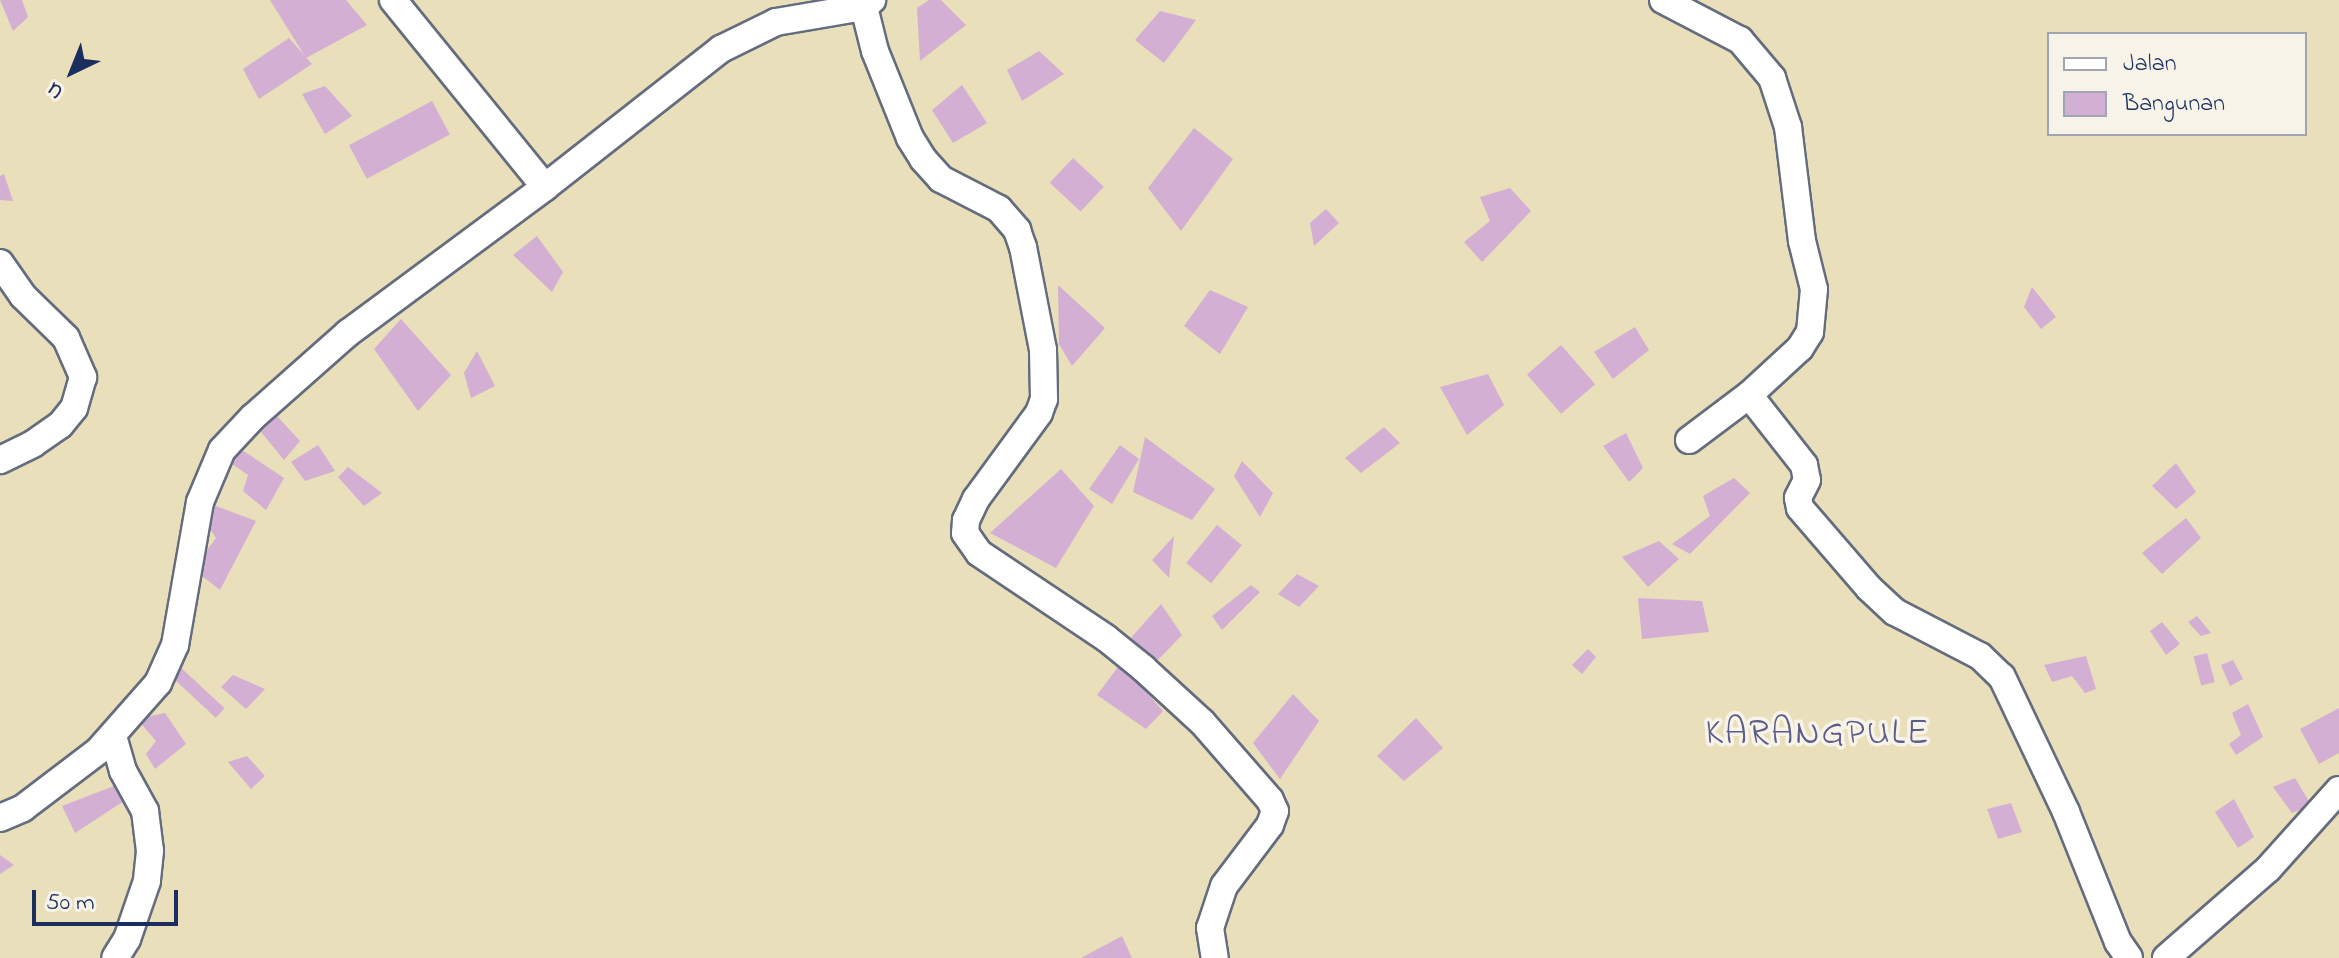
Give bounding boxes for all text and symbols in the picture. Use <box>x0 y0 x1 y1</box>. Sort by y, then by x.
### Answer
north arrow <box>32 32 112 112</box>
legend <box>2047 32 2307 136</box>
text: Jalan <box>2123 47 2177 82</box>
text: U <box>40 73 72 106</box>
text: Bangunan <box>2123 87 2225 122</box>
district label: KARANGPULE <box>1705 713 1931 757</box>
scale bar <box>36 874 182 924</box>
text: 50 m <box>46 886 95 921</box>

